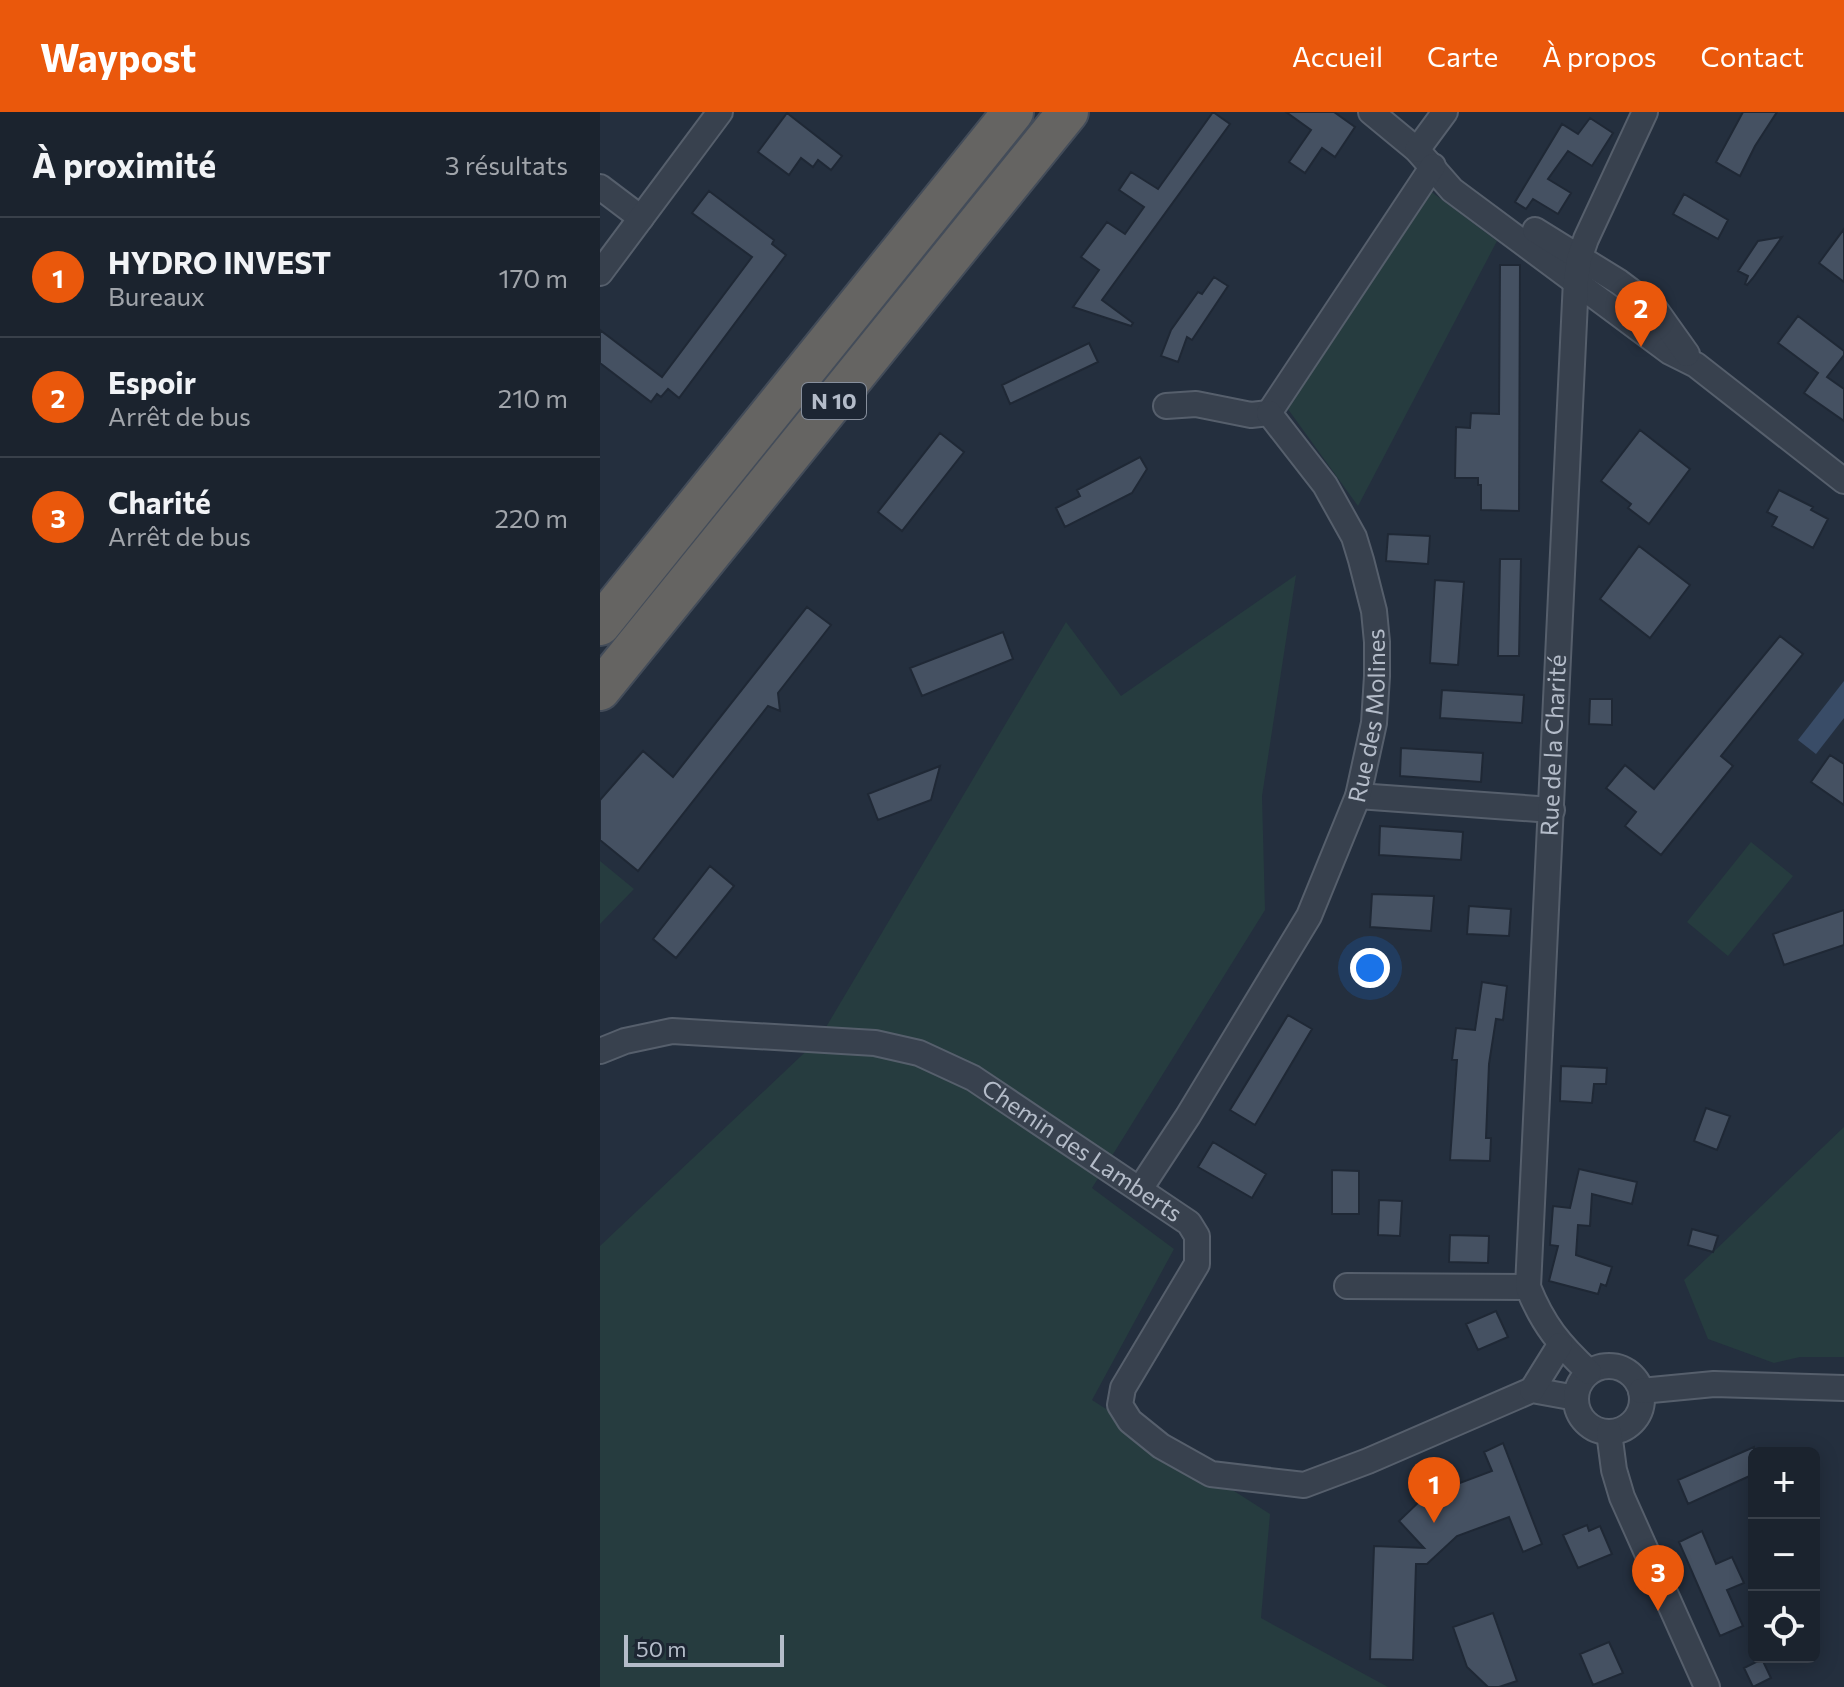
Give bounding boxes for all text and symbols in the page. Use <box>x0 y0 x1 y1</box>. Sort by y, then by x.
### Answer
text: Waypost <box>40 33 196 80</box>
text: Accueil <box>1292 39 1383 73</box>
text: Carte <box>1427 39 1498 73</box>
text: À propos <box>1542 39 1657 73</box>
text: Contact <box>1701 39 1804 73</box>
text: À proximité <box>32 143 216 185</box>
text: 3 résultats <box>445 149 568 180</box>
text: HYDRO INVEST <box>108 243 331 280</box>
text: 1 <box>52 262 64 293</box>
text: 170 m <box>499 262 568 293</box>
text: Bureaux <box>108 280 205 311</box>
pin: 2 <box>1615 281 1667 347</box>
text: Espoir <box>108 363 196 400</box>
text: 2 <box>51 382 65 413</box>
text: 210 m <box>498 382 568 413</box>
road number: N 10 <box>802 383 866 419</box>
text: Arrêt de bus <box>108 400 251 431</box>
text: Charité <box>108 483 211 520</box>
text: 3 <box>50 502 66 533</box>
text: 220 m <box>495 502 568 533</box>
text: Arrêt de bus <box>108 520 251 551</box>
street label: Rue des Molines <box>1341 628 1390 805</box>
street label: Rue de la Charité <box>1534 654 1571 837</box>
your location <box>1350 948 1390 988</box>
street label: Chemin des Lamberts <box>977 1072 1188 1227</box>
map controls <box>1748 1447 1820 1663</box>
button: + <box>1748 1447 1820 1519</box>
pin: 1 <box>1408 1457 1460 1523</box>
button: − <box>1748 1519 1820 1591</box>
pin: 3 <box>1632 1545 1684 1611</box>
button: locate <box>1748 1591 1820 1663</box>
scale bar <box>624 1631 784 1667</box>
text: 50 m <box>636 1635 686 1662</box>

